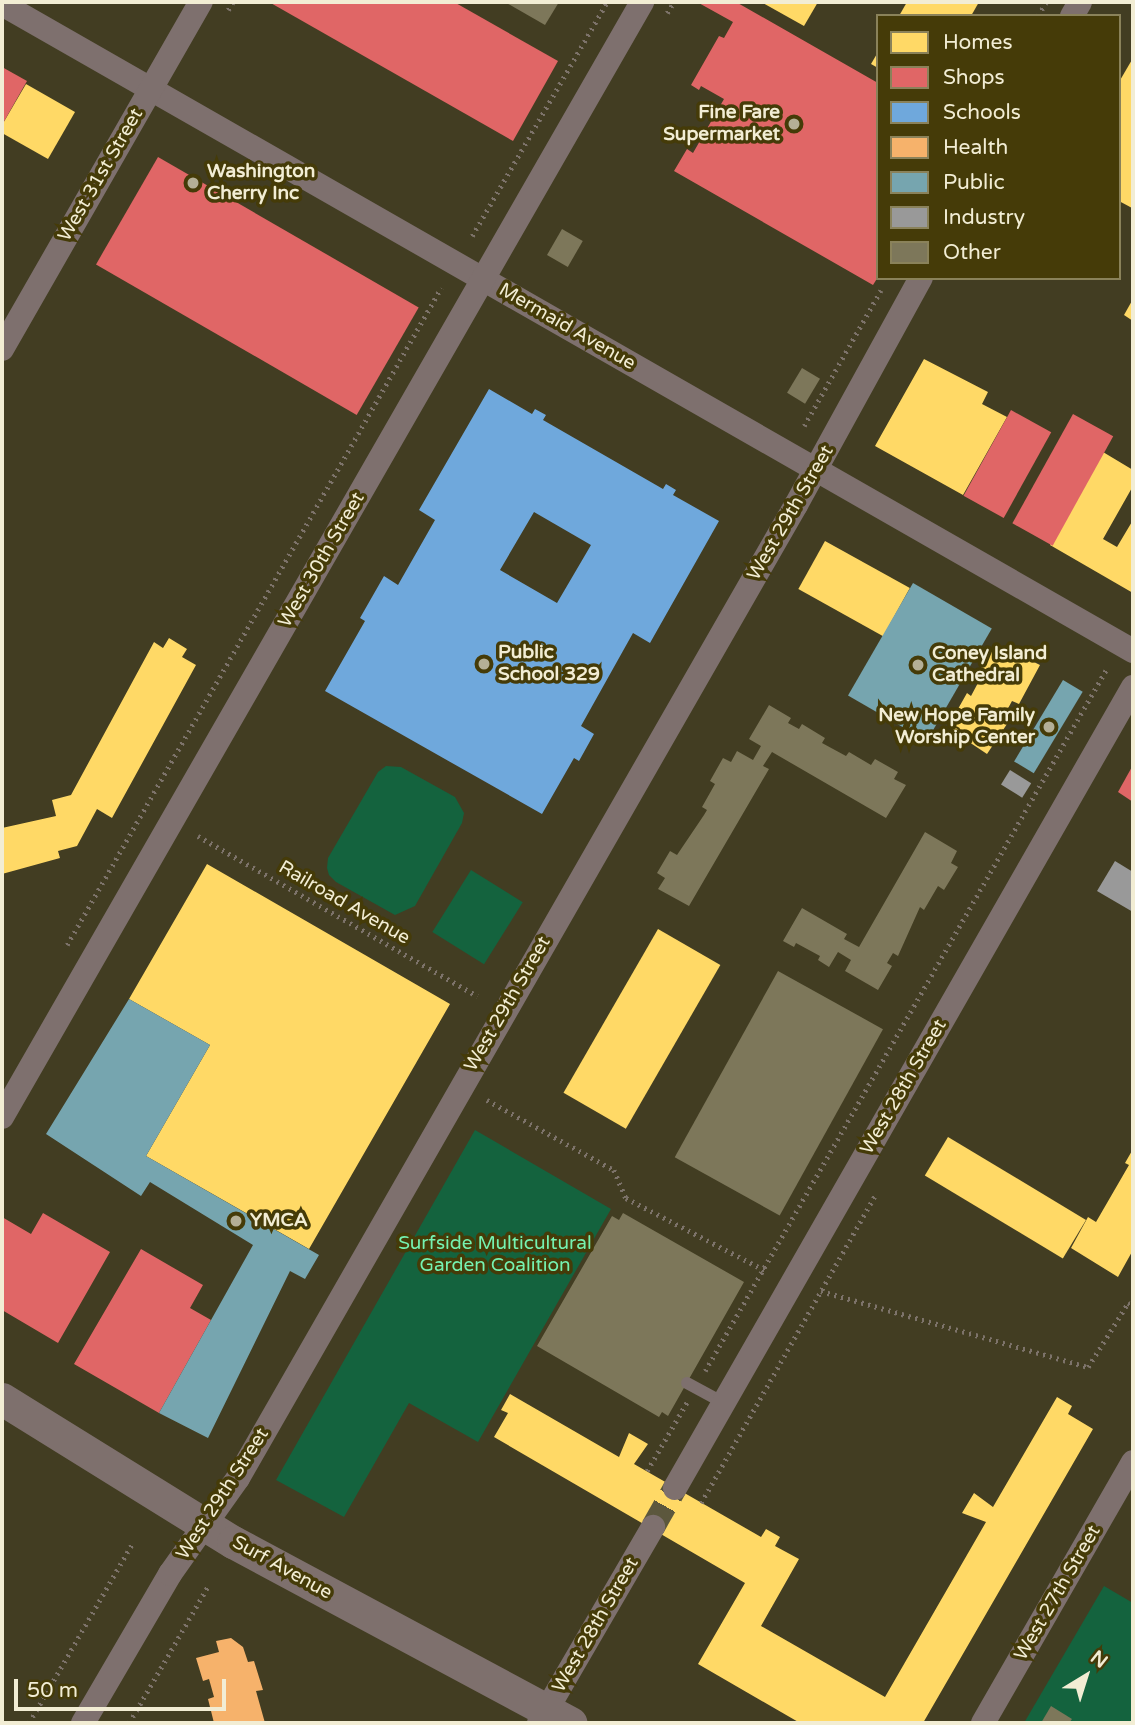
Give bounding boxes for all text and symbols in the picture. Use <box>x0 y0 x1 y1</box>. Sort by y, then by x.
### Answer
legend <box>876 14 1121 280</box>
text: Homes <box>943 30 1013 55</box>
text: Shops <box>943 65 1005 90</box>
text: Schools <box>943 100 1021 125</box>
place label: Fine Fare Supermarket <box>663 102 780 146</box>
street label: West 31st Street <box>54 104 148 246</box>
marker: Fine Fare Supermarket <box>786 116 802 132</box>
text: Health <box>943 135 1008 160</box>
place label: Washington Cherry Inc <box>207 161 315 205</box>
text: Public <box>943 170 1005 195</box>
marker: Washington Cherry Inc <box>185 175 201 191</box>
text: Industry <box>943 205 1025 230</box>
text: Other <box>943 240 1001 265</box>
street label: Mermaid Avenue <box>495 279 639 375</box>
street label: West 29th Street <box>743 441 839 585</box>
street label: West 30th Street <box>274 488 370 632</box>
place label: Public School 329 <box>498 642 600 686</box>
place label: Coney Island Cathedral <box>932 643 1047 687</box>
marker: Public School 329 <box>476 656 492 672</box>
marker: Coney Island Cathedral <box>910 657 926 673</box>
place label: New Hope Family Worship Center <box>878 705 1035 749</box>
marker: New Hope Family Worship Center <box>1041 719 1057 735</box>
street label: Railroad Avenue <box>274 856 414 950</box>
street label: West 29th Street <box>460 932 556 1076</box>
street label: West 28th Street <box>856 1015 952 1159</box>
place label: YMCA <box>250 1210 308 1232</box>
marker: YMCA <box>228 1213 244 1229</box>
park label: Surfside Multicultural Garden Coalition <box>398 1233 592 1277</box>
street label: West 29th Street <box>172 1424 274 1564</box>
street label: West 27th Street <box>1010 1521 1106 1665</box>
street label: Surf Avenue <box>228 1531 336 1605</box>
street label: West 28th Street <box>548 1553 644 1697</box>
north arrow <box>1051 1641 1121 1711</box>
text: N <box>1086 1646 1112 1673</box>
scale bar <box>18 1666 229 1710</box>
text: 50 m <box>27 1678 78 1703</box>

